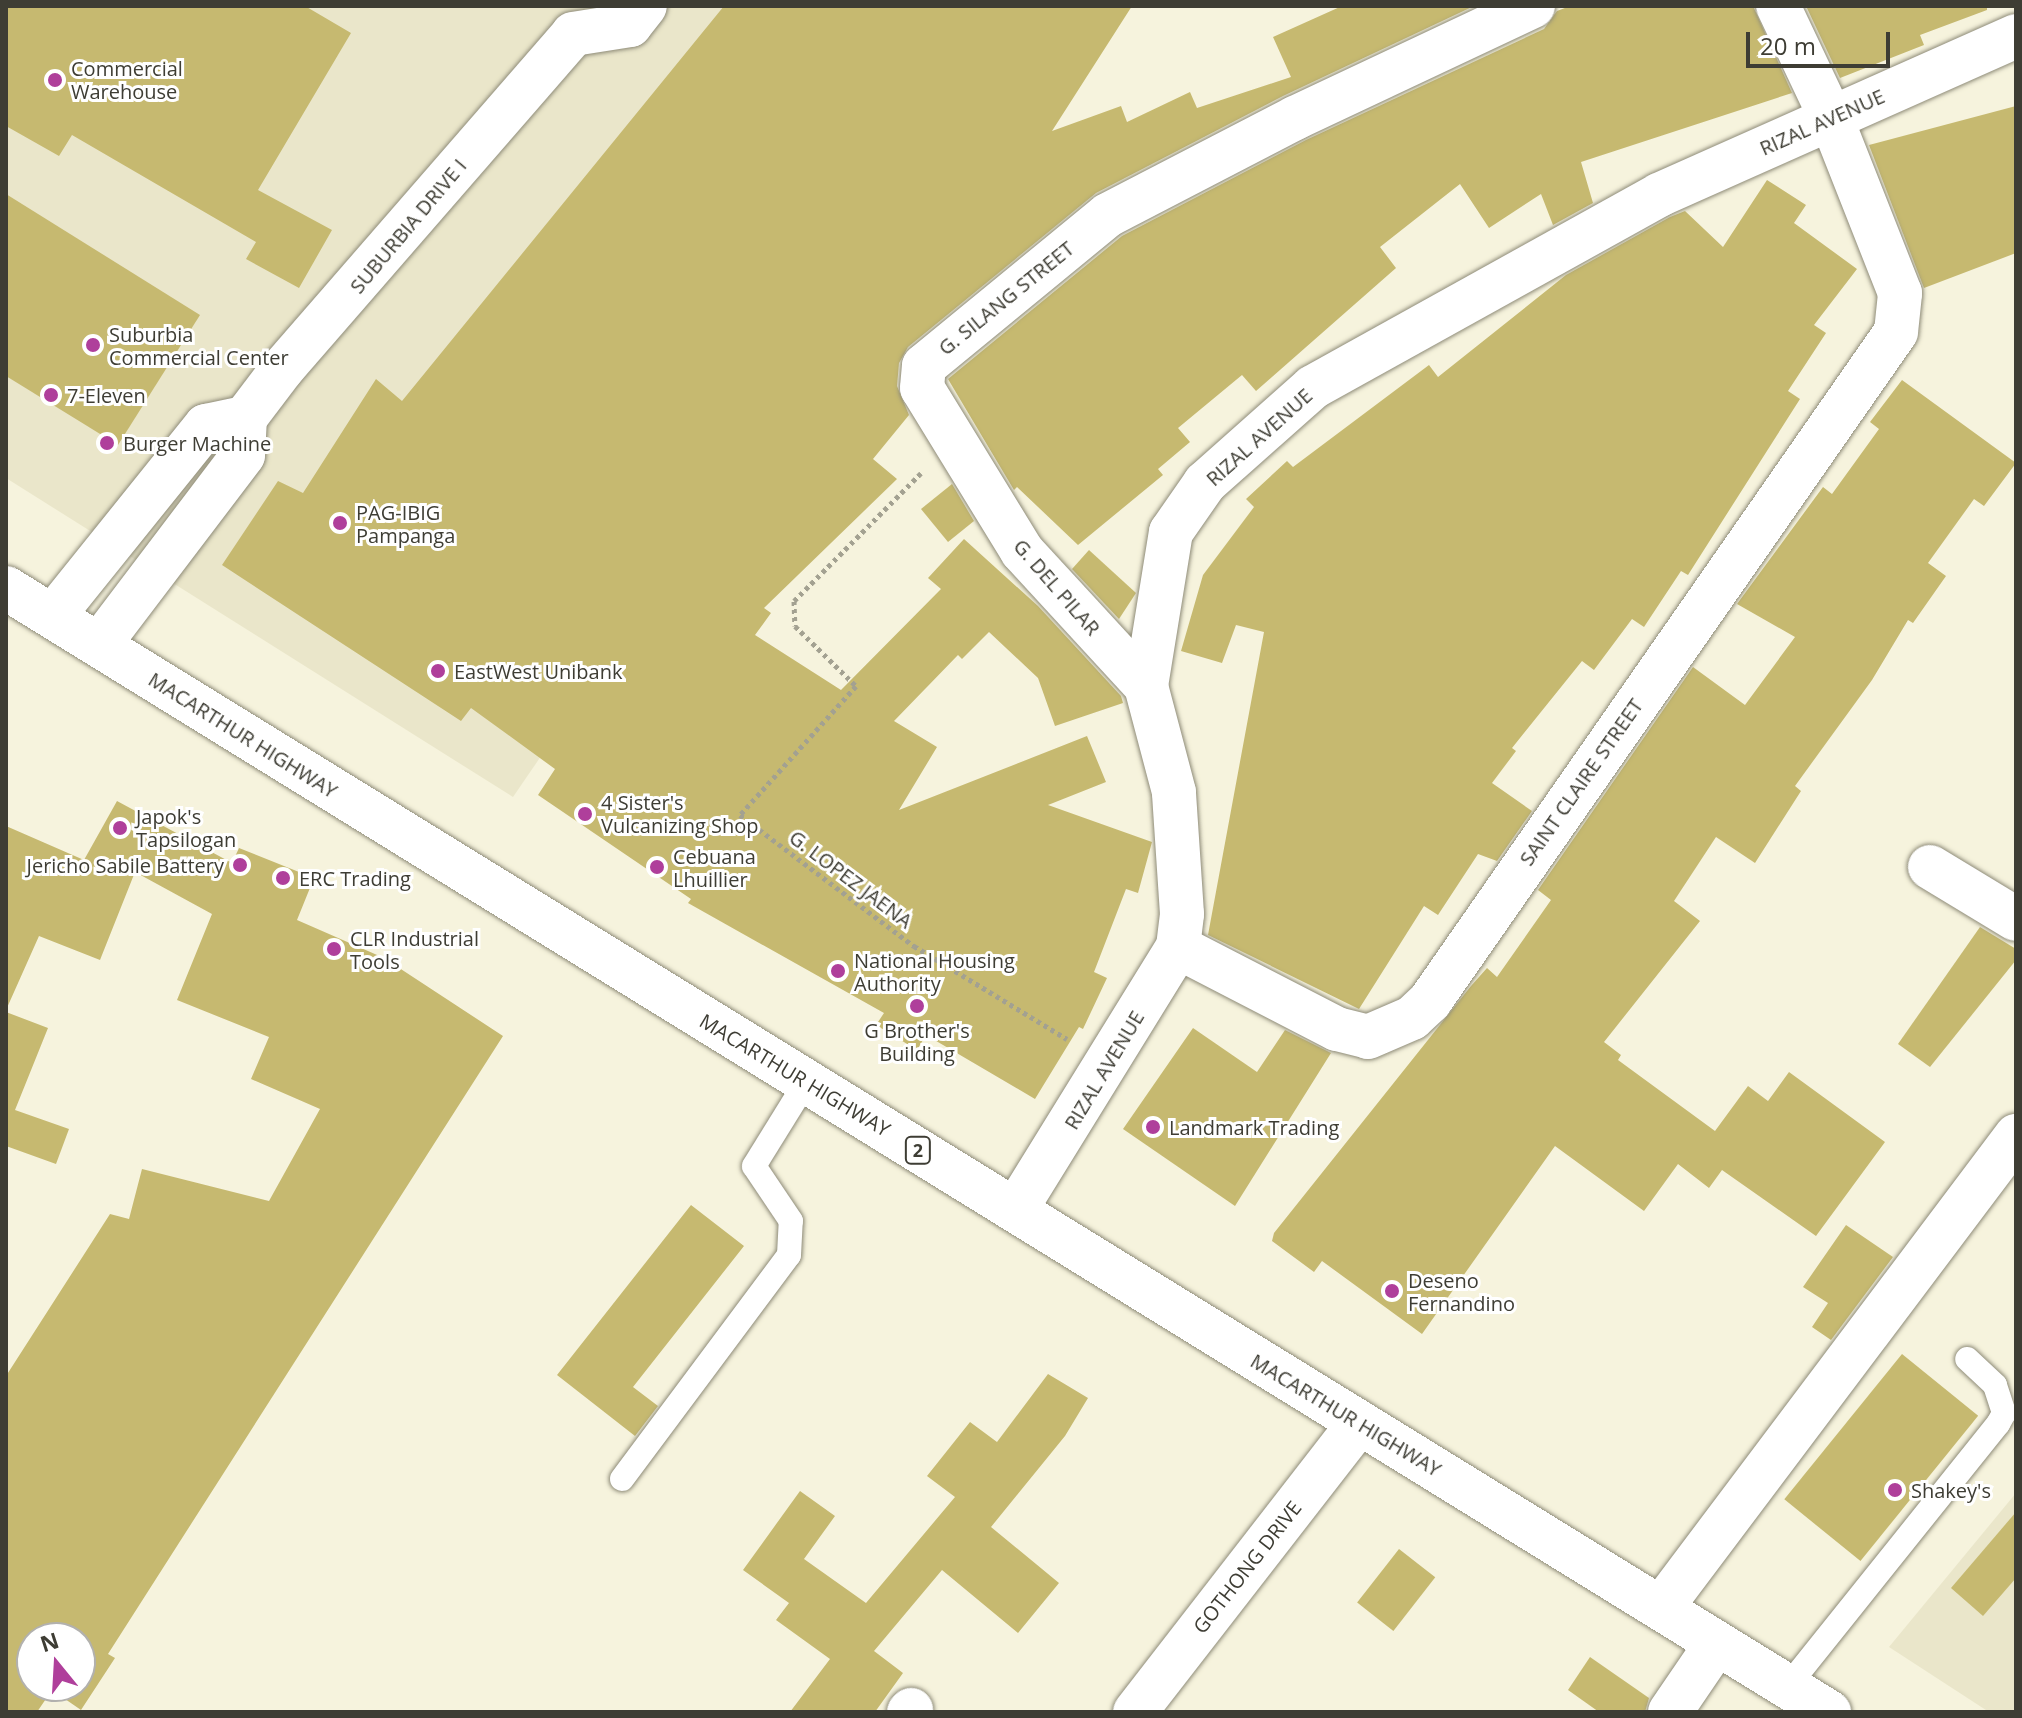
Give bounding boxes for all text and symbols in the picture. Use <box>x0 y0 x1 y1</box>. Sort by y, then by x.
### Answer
scale bar <box>1750 16 1894 66</box>
text: 20 m <box>1760 29 1816 62</box>
place label: Commercial Warehouse <box>71 56 183 103</box>
marker: Commercial Warehouse <box>46 71 64 89</box>
street label: RIZAL AVENUE <box>1756 84 1888 160</box>
street label: SUBURBIA DRIVE I <box>345 154 471 298</box>
street label: G. SILANG STREET <box>934 236 1078 360</box>
place label: Suburbia Commercial Center <box>109 322 289 369</box>
marker: Suburbia Commercial Center <box>84 336 102 354</box>
place label: 7-Eleven <box>67 383 146 407</box>
street label: RIZAL AVENUE <box>1201 383 1317 491</box>
marker: 7-Eleven <box>42 386 60 404</box>
place label: Burger Machine <box>123 431 271 455</box>
marker: Burger Machine <box>98 434 116 452</box>
place label: PAG-IBIG Pampanga <box>356 500 455 547</box>
marker: PAG-IBIG Pampanga <box>331 514 349 532</box>
street label: G. DEL PILAR <box>1009 534 1105 640</box>
place label: EastWest Unibank <box>454 659 622 683</box>
marker: EastWest Unibank <box>429 662 447 680</box>
street label: MACARTHUR HIGHWAY <box>144 667 342 803</box>
street label: SAINT CLAIRE STREET <box>1514 694 1648 870</box>
place label: 4 Sister's Vulcanizing Shop <box>601 790 758 837</box>
place label: Japok's Tapsilogan <box>136 804 236 851</box>
marker: 4 Sister's Vulcanizing Shop <box>576 805 594 823</box>
marker: Japok's Tapsilogan <box>111 819 129 837</box>
street label: G. LOPEZ JAENA <box>785 825 917 933</box>
place label: Cebuana Lhuillier <box>673 844 756 891</box>
place label: Jericho Sabile Battery <box>27 853 224 877</box>
marker: Jericho Sabile Battery <box>231 856 249 874</box>
marker: Cebuana Lhuillier <box>648 858 666 876</box>
place label: ERC Trading <box>299 866 411 890</box>
marker: ERC Trading <box>274 869 292 887</box>
place label: CLR Industrial Tools <box>350 926 479 973</box>
marker: CLR Industrial Tools <box>325 940 343 958</box>
place label: National Housing Authority <box>854 948 1015 995</box>
marker: National Housing Authority <box>829 962 847 980</box>
marker: G Brother's Building <box>908 997 926 1015</box>
street label: RIZAL AVENUE <box>1059 1006 1149 1134</box>
street label: MACARTHUR HIGHWAY <box>695 1009 895 1141</box>
place label: G Brother's Building <box>864 1018 970 1065</box>
place label: Landmark Trading <box>1169 1115 1339 1139</box>
marker: Landmark Trading <box>1144 1118 1162 1136</box>
road number: 2 <box>904 1136 932 1164</box>
place label: Deseno Fernandino <box>1408 1268 1515 1315</box>
marker: Deseno Fernandino <box>1383 1282 1401 1300</box>
street label: MACARTHUR HIGHWAY <box>1246 1349 1446 1481</box>
place label: Shakey's <box>1911 1478 1991 1502</box>
marker: Shakey's <box>1886 1481 1904 1499</box>
street label: GOTHONG DRIVE <box>1188 1496 1306 1638</box>
north arrow <box>16 1622 96 1702</box>
text: N <box>36 1624 62 1658</box>

